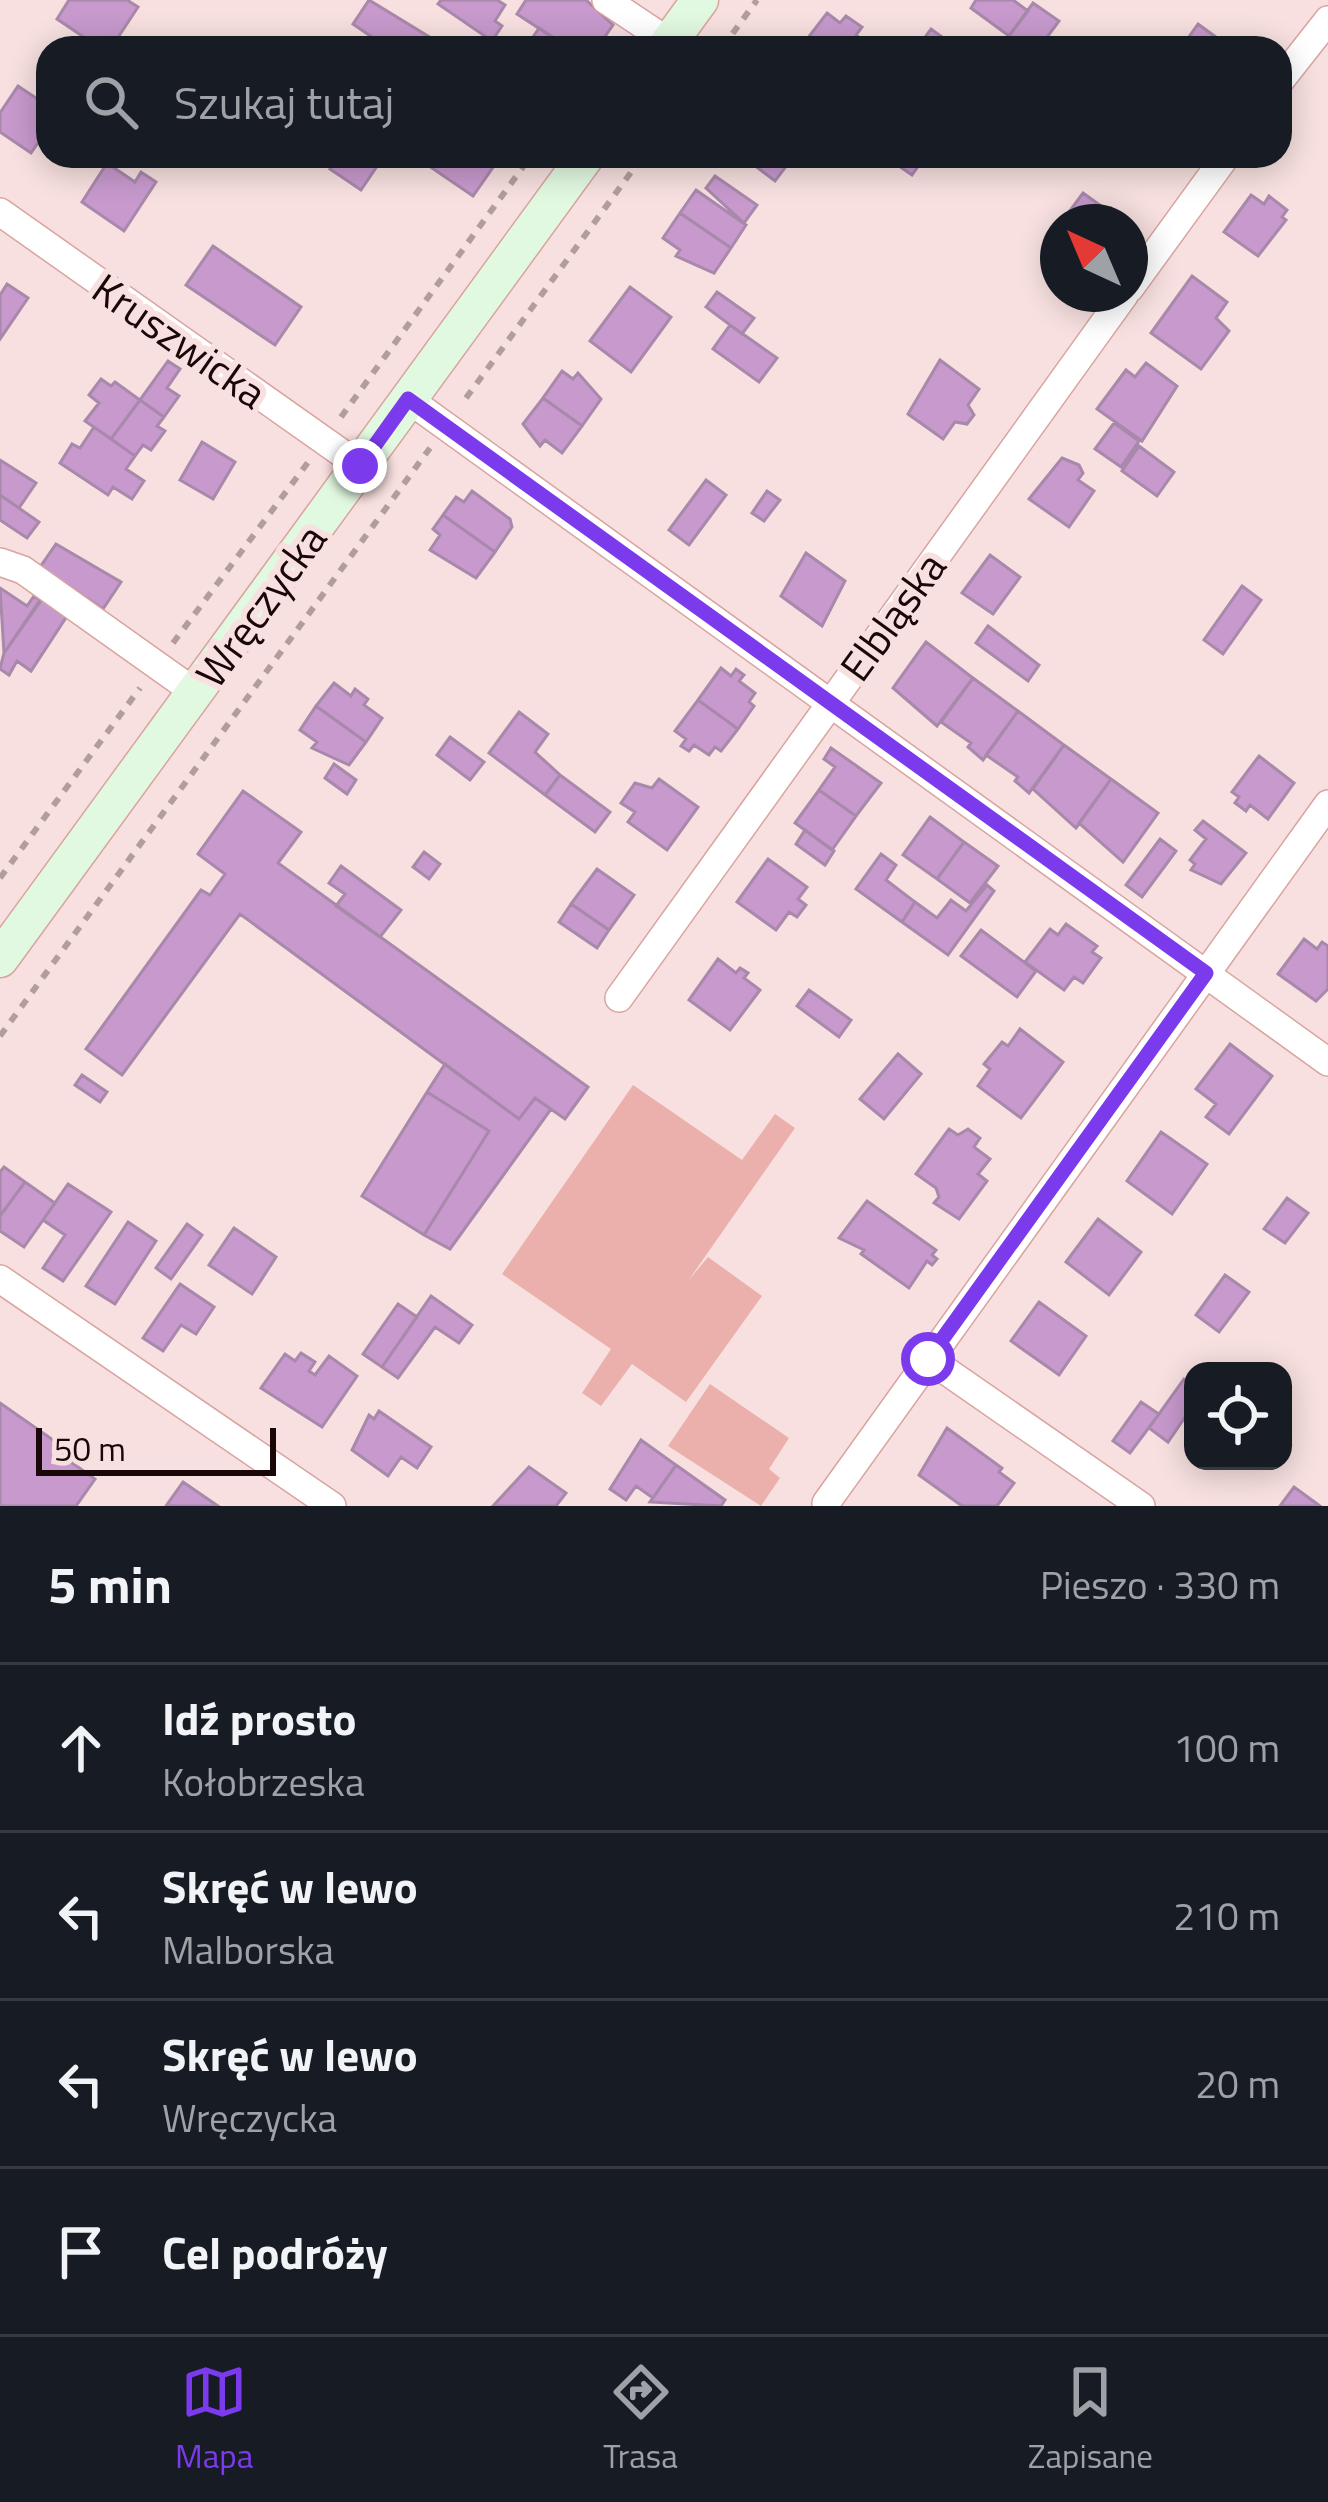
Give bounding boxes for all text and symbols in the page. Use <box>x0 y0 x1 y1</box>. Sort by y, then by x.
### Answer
search box <box>36 36 1292 168</box>
text: Szukaj tutaj <box>174 68 394 136</box>
icon: search <box>78 69 144 135</box>
north arrow <box>1040 204 1148 312</box>
street label: Kruszwicka <box>80 256 280 424</box>
route end <box>333 439 387 493</box>
street label: Wręczycka <box>179 510 341 700</box>
street label: Elbląska <box>823 538 961 694</box>
route start <box>901 1332 955 1386</box>
map controls <box>1184 1362 1292 1470</box>
button: locate <box>1184 1362 1292 1470</box>
scale bar <box>36 1422 276 1475</box>
text: 50 m <box>54 1424 126 1474</box>
text: 5 min <box>48 1545 172 1623</box>
text: Pieszo · 330 m <box>1040 1555 1280 1614</box>
text: Idź prosto <box>162 1684 356 1752</box>
icon: ahead <box>48 1715 114 1781</box>
text: 100 m <box>1173 1718 1280 1777</box>
text: Kołobrzeska <box>162 1752 364 1811</box>
text: Skręć w lewo <box>162 1852 418 1920</box>
icon: left <box>48 1883 114 1949</box>
text: 210 m <box>1173 1886 1280 1945</box>
text: Malborska <box>162 1920 334 1979</box>
text: Skręć w lewo <box>162 2020 418 2088</box>
icon: left <box>48 2051 114 2117</box>
text: 20 m <box>1195 2054 1280 2113</box>
text: Wręczycka <box>162 2088 337 2147</box>
text: Cel podróży <box>162 2218 388 2286</box>
icon: arrive <box>48 2219 114 2285</box>
tab: Mapa <box>175 2359 253 2481</box>
tab: Trasa <box>603 2359 678 2481</box>
tab: Zapisane <box>1028 2359 1153 2481</box>

